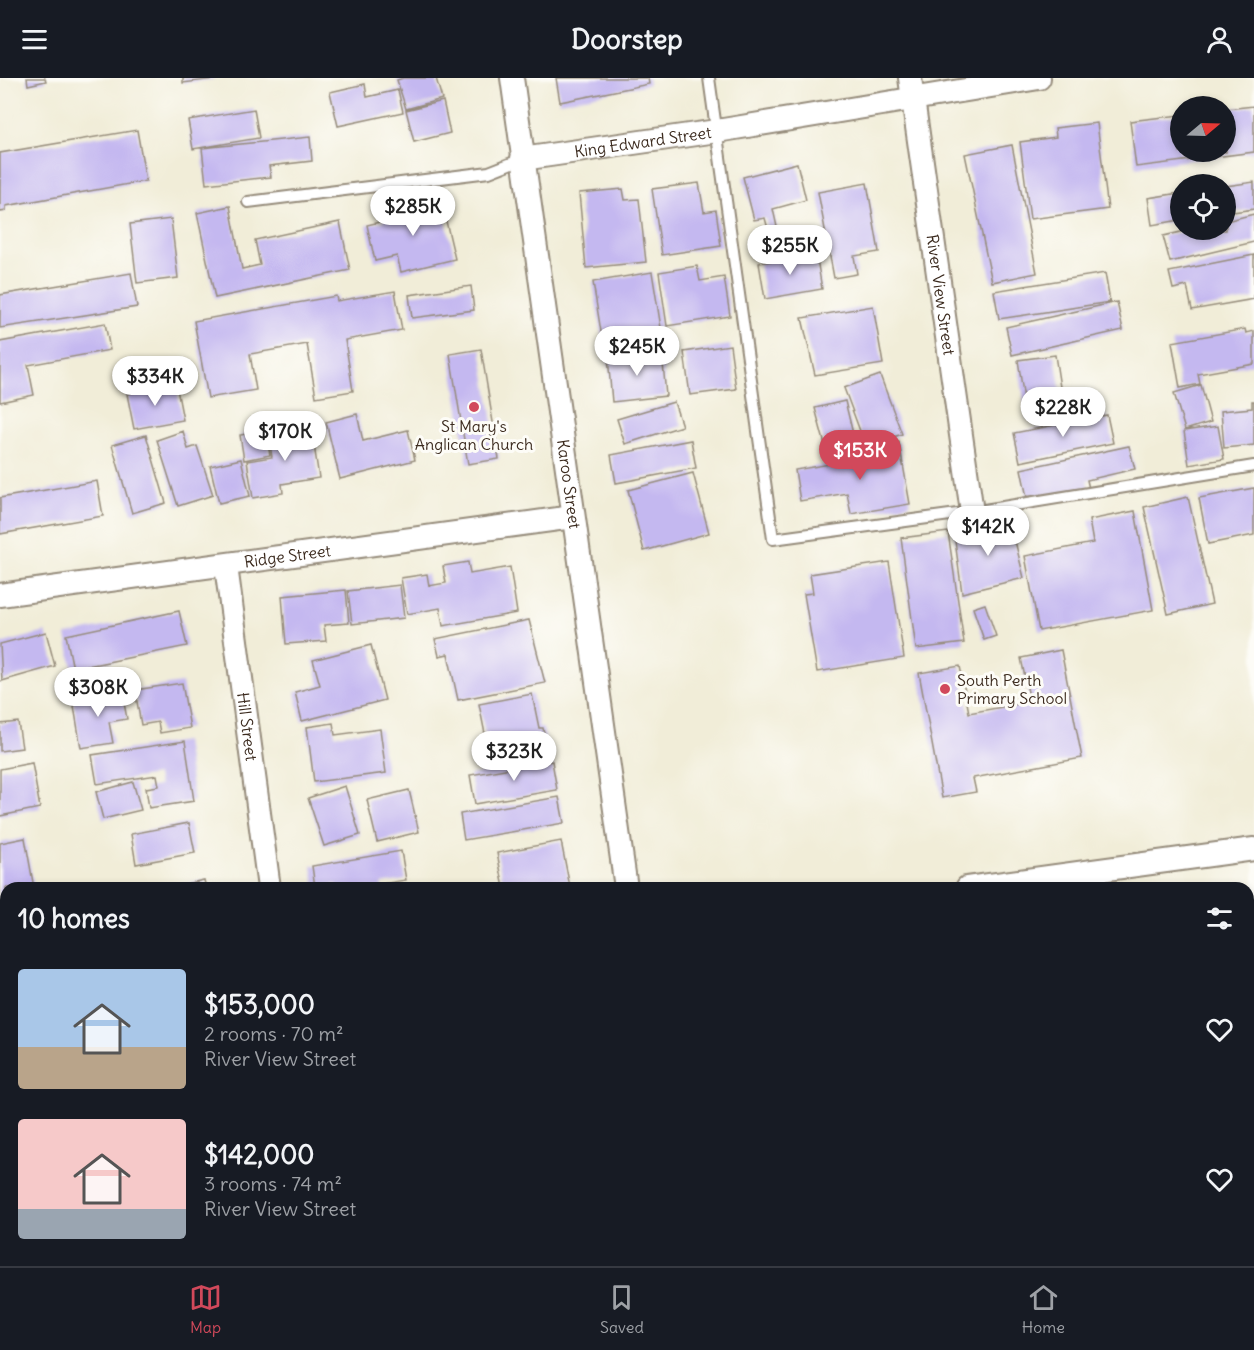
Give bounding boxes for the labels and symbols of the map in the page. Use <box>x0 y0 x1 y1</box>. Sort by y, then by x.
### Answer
north arrow <box>1170 96 1236 162</box>
street label: King Edward Street <box>573 122 713 161</box>
pin: $285K <box>371 186 455 237</box>
pin: $255K <box>748 225 832 276</box>
street label: River View Street <box>922 233 960 357</box>
pin: $245K <box>595 326 679 377</box>
pin: $334K <box>113 356 197 407</box>
pin: $228K <box>1021 387 1105 438</box>
marker: St Mary's Anglican Church <box>467 400 481 414</box>
pin: $170K <box>243 411 327 462</box>
place label: St Mary's Anglican Church <box>415 416 533 454</box>
pin: $153K <box>818 430 902 481</box>
street label: Karoo Street <box>553 438 585 530</box>
pin: $142K <box>946 506 1030 557</box>
street label: Ridge Street <box>243 540 333 572</box>
pin: $308K <box>56 667 140 718</box>
place label: South Perth Primary School <box>957 670 1067 708</box>
marker: South Perth Primary School <box>938 682 952 696</box>
street label: Hill Street <box>233 691 262 763</box>
pin: $323K <box>472 731 556 782</box>

